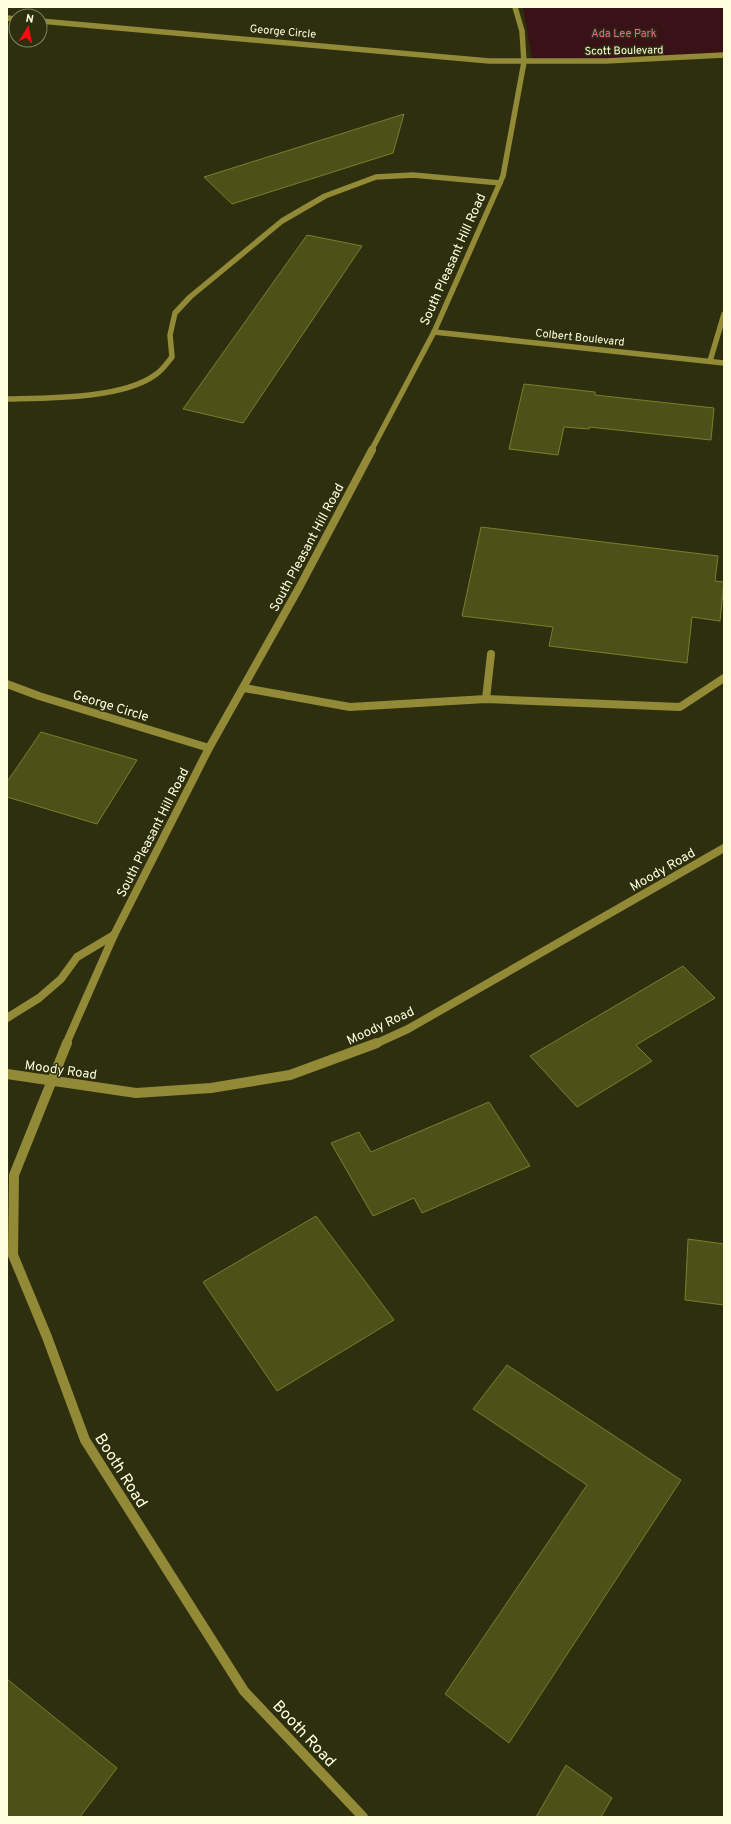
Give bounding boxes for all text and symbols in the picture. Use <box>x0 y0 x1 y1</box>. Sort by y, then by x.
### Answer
north arrow <box>8 8 48 48</box>
text: N <box>24 12 35 27</box>
street label: George Circle <box>249 22 317 42</box>
park label: Ada Lee Park <box>591 27 657 41</box>
street label: Scott Boulevard <box>585 43 663 59</box>
street label: South Pleasant Hill Road <box>417 191 490 328</box>
street label: Colbert Boulevard <box>535 326 625 350</box>
street label: South Pleasant Hill Road <box>267 481 348 615</box>
street label: George Circle <box>70 688 150 726</box>
street label: South Pleasant Hill Road <box>114 766 193 900</box>
street label: Moody Road <box>627 846 699 896</box>
street label: Moody Road <box>344 1004 417 1049</box>
street label: Moody Road <box>24 1058 98 1084</box>
street label: Booth Road <box>90 1430 151 1512</box>
street label: Booth Road <box>268 1697 340 1772</box>

